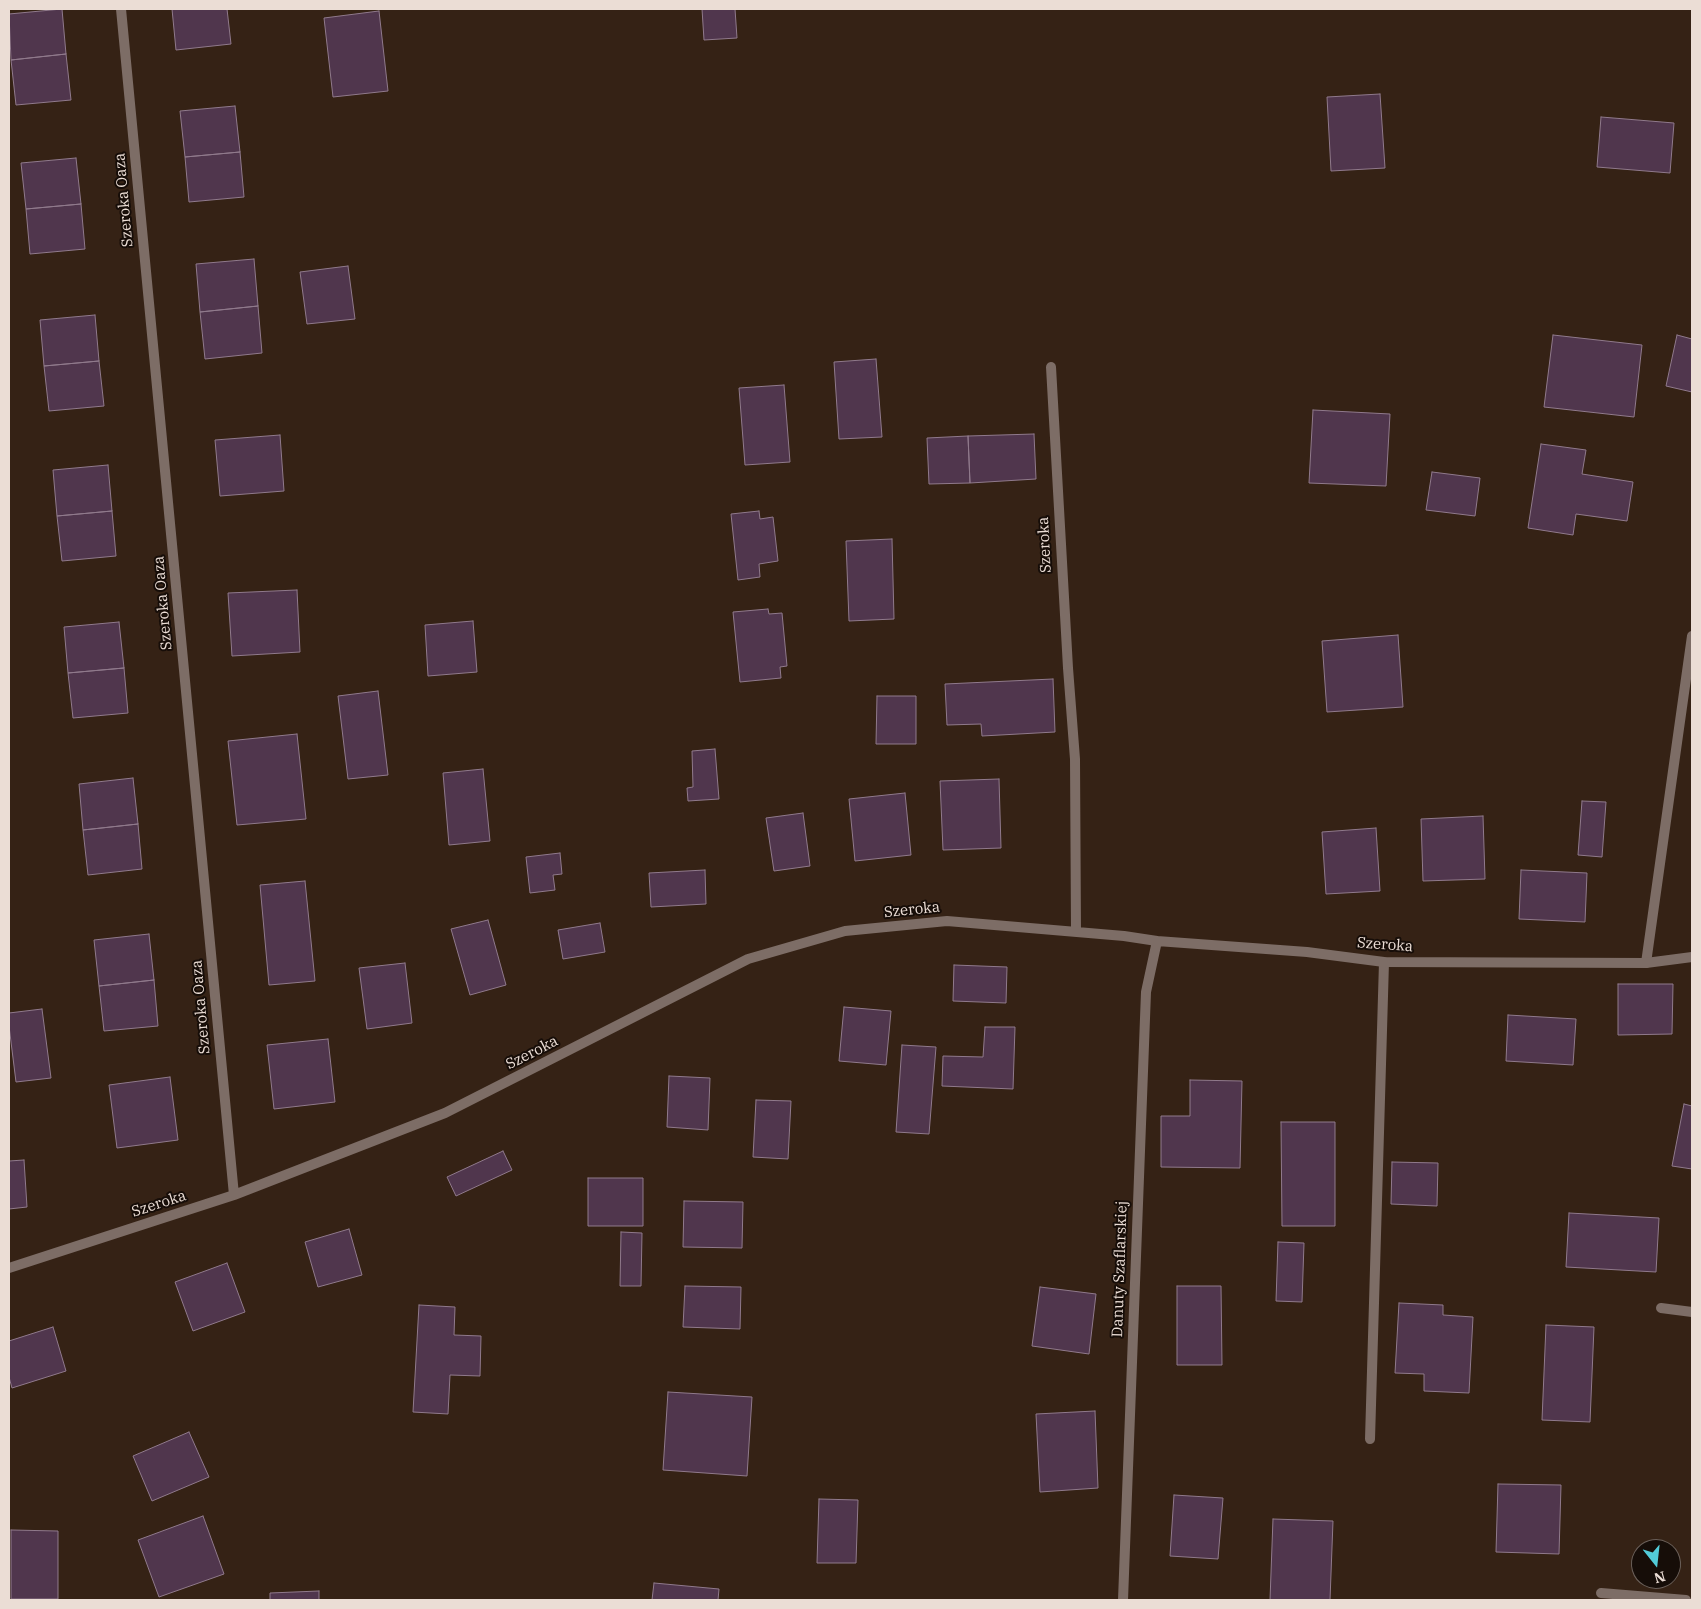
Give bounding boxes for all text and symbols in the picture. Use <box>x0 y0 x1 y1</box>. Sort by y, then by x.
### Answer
street label: Szeroka Oaza <box>111 152 137 248</box>
street label: Szeroka <box>1035 516 1055 574</box>
street label: Szeroka Oaza <box>150 555 176 651</box>
street label: Szeroka <box>883 898 941 922</box>
street label: Szeroka <box>1356 934 1414 956</box>
street label: Szeroka Oaza <box>188 959 214 1055</box>
street label: Szeroka <box>503 1032 561 1074</box>
street label: Szeroka <box>129 1187 189 1221</box>
street label: Danuty Szaflarskiej <box>1109 1200 1131 1338</box>
north arrow <box>1631 1539 1681 1589</box>
text: N <box>1652 1567 1668 1588</box>

